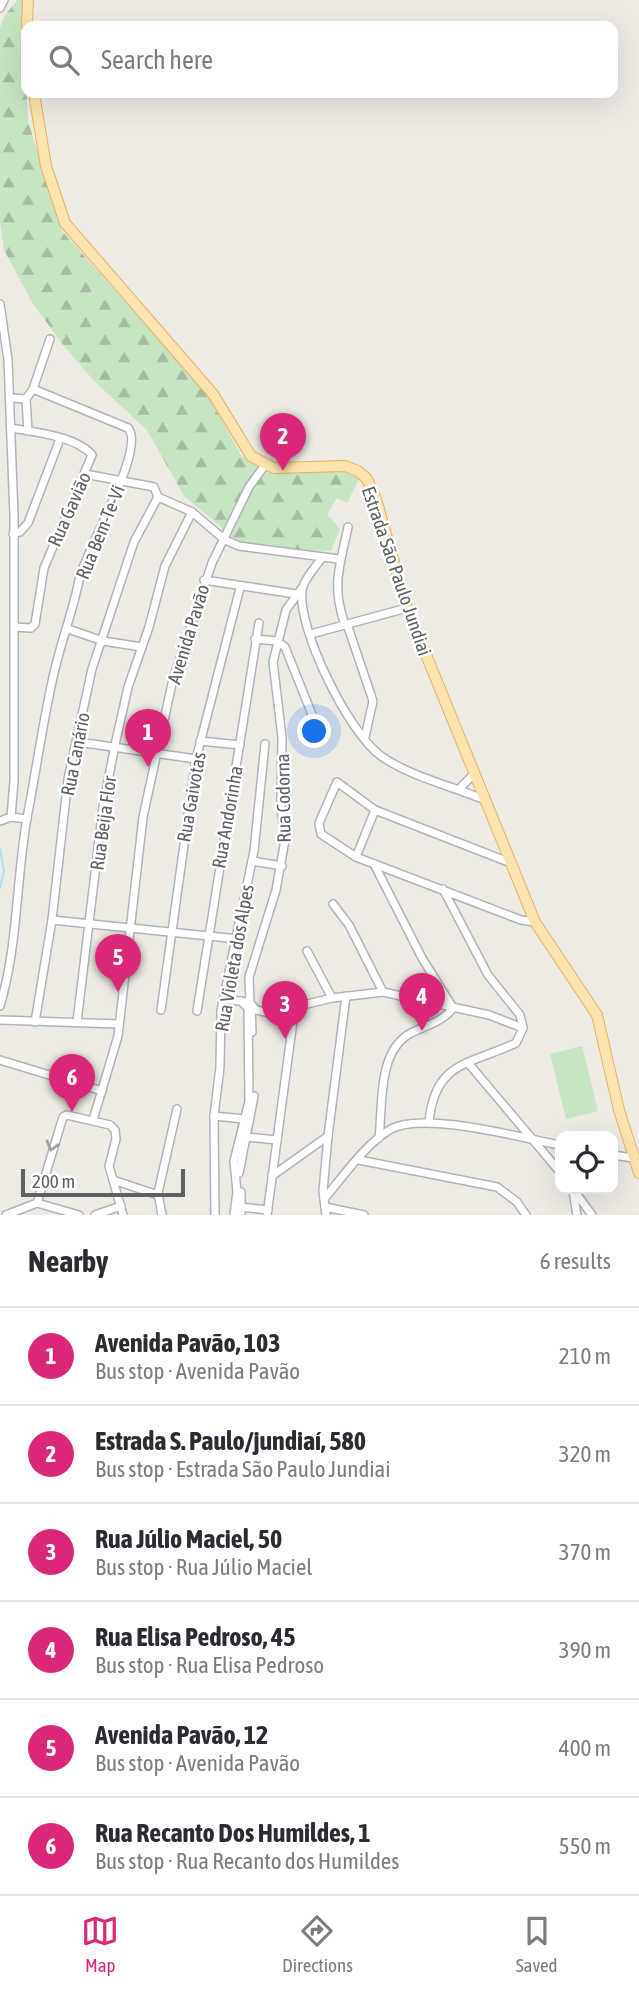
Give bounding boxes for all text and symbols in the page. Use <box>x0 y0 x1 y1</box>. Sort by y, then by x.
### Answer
search box <box>21 21 618 98</box>
icon: search <box>45 41 83 79</box>
text: Search here <box>101 45 213 75</box>
pin: 2 <box>260 413 306 471</box>
street label: Rua Gavião <box>43 468 95 550</box>
street label: Rua Bem-Te-Vi <box>71 482 129 582</box>
street label: Estrada São Paulo Jundiai <box>358 484 436 658</box>
street label: Avenida Pavão <box>162 582 214 686</box>
pin: 1 <box>125 709 171 767</box>
street label: Rua Canário <box>56 710 94 798</box>
your location <box>297 714 331 748</box>
street label: Rua Gaivotas <box>172 750 210 844</box>
street label: Rua Codorna <box>271 753 295 843</box>
street label: Rua Andorinha <box>207 764 247 870</box>
street label: Rua Beija Flor <box>85 774 121 872</box>
street label: Rua Violeta dos Alpes <box>210 882 258 1033</box>
pin: 5 <box>95 934 141 992</box>
pin: 4 <box>399 973 445 1031</box>
pin: 3 <box>262 981 308 1039</box>
pin: 6 <box>49 1054 95 1112</box>
map controls <box>555 1131 618 1194</box>
button: locate <box>555 1131 618 1194</box>
one-way arrow <box>46 1140 61 1152</box>
scale bar <box>21 1166 186 1198</box>
text: 200 m <box>32 1170 75 1192</box>
text: Nearby <box>28 1244 108 1278</box>
text: 6 results <box>540 1248 611 1274</box>
text: Avenida Pavão, 103 <box>95 1328 280 1358</box>
text: 1 <box>46 1343 56 1369</box>
text: 210 m <box>559 1343 611 1369</box>
text: Bus stop · Avenida Pavão <box>95 1358 300 1384</box>
text: Estrada S. Paulo/jundiaí, 580 <box>95 1426 366 1456</box>
text: 2 <box>46 1441 56 1467</box>
text: 320 m <box>559 1441 611 1467</box>
text: Bus stop · Estrada São Paulo Jundiai <box>95 1456 391 1482</box>
text: Rua Júlio Maciel, 50 <box>95 1524 282 1554</box>
text: 3 <box>46 1539 56 1565</box>
text: 370 m <box>559 1539 611 1565</box>
text: Bus stop · Rua Júlio Maciel <box>95 1554 312 1580</box>
text: Rua Elisa Pedroso, 45 <box>95 1622 295 1652</box>
text: 4 <box>46 1637 56 1663</box>
text: 390 m <box>559 1637 611 1663</box>
text: Bus stop · Rua Elisa Pedroso <box>95 1652 324 1678</box>
text: Avenida Pavão, 12 <box>95 1720 268 1750</box>
text: 5 <box>46 1735 56 1761</box>
text: 400 m <box>559 1735 611 1761</box>
text: Bus stop · Avenida Pavão <box>95 1750 300 1776</box>
text: Rua Recanto Dos Humildes, 1 <box>95 1818 370 1848</box>
text: 6 <box>46 1833 56 1859</box>
text: 550 m <box>559 1833 611 1859</box>
text: Bus stop · Rua Recanto dos Humildes <box>95 1848 399 1874</box>
tab: Map <box>81 1912 119 1976</box>
tab: Directions <box>282 1912 353 1976</box>
tab: Saved <box>516 1912 558 1976</box>

